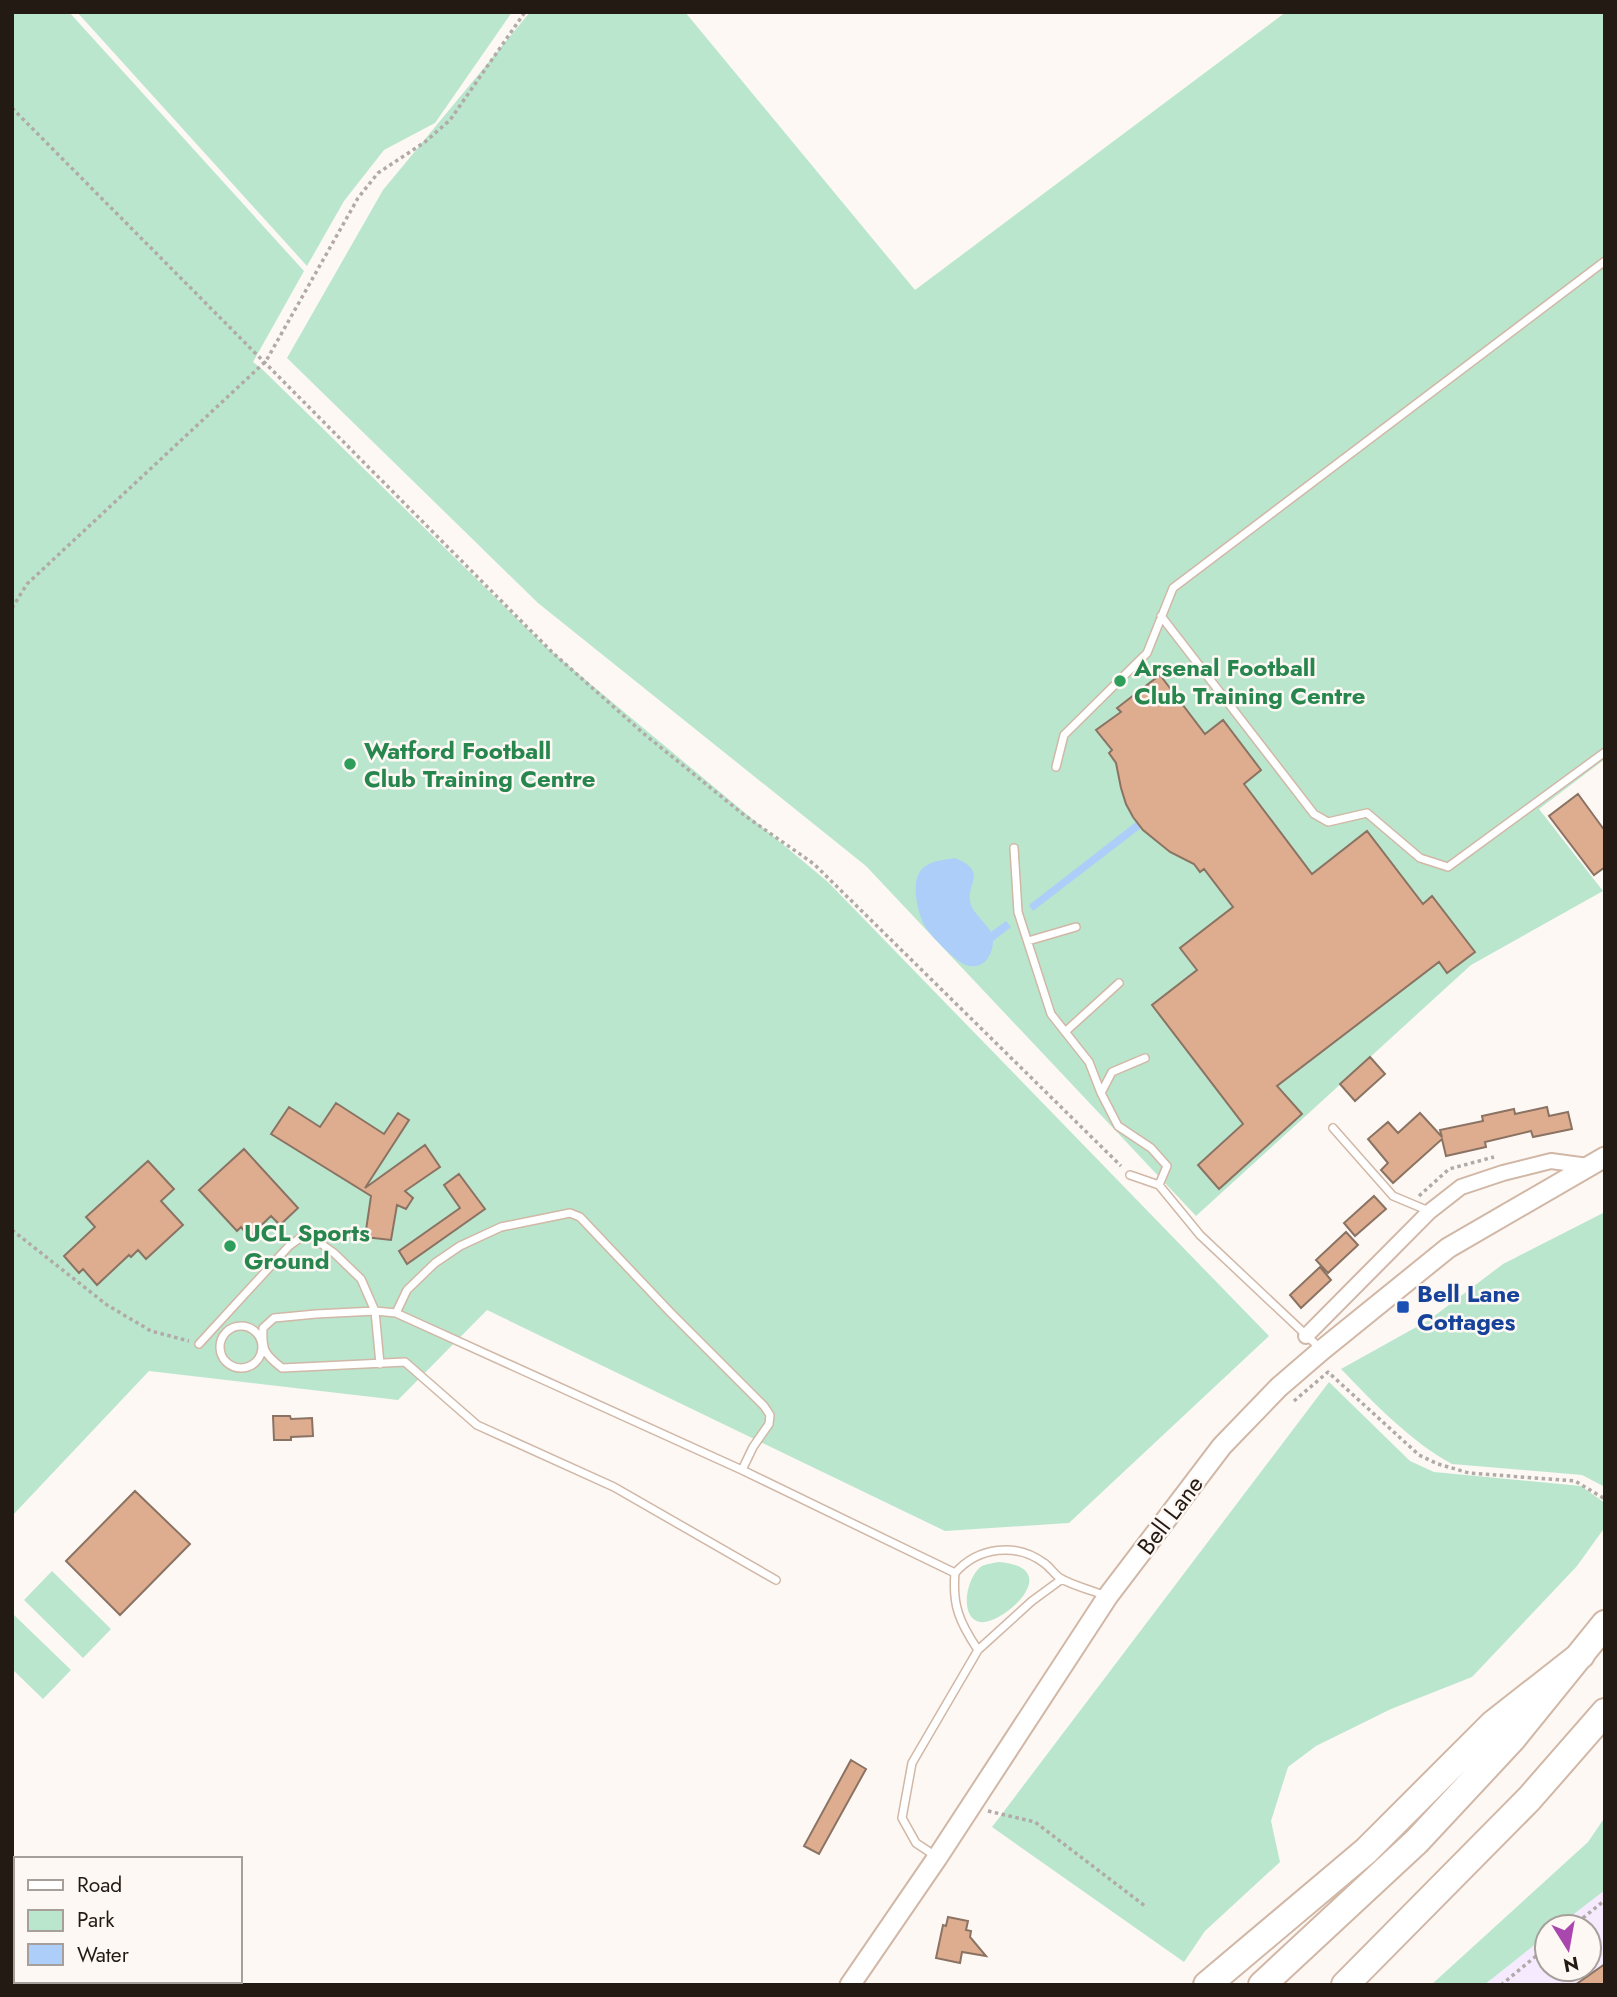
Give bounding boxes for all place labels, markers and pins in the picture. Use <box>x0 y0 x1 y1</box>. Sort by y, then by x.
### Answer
place label: Arsenal Football Club Training Centre <box>1133 650 1365 713</box>
marker: Arsenal Football Club Training Centre <box>1112 673 1128 689</box>
place label: Watford Football Club Training Centre <box>364 733 595 796</box>
marker: Watford Football Club Training Centre <box>342 756 358 772</box>
place label: UCL Sports Ground <box>244 1215 370 1278</box>
marker: UCL Sports Ground <box>222 1238 238 1254</box>
place label: Bell Lane Cottages <box>1417 1276 1520 1339</box>
marker: Bell Lane Cottages <box>1395 1299 1411 1315</box>

